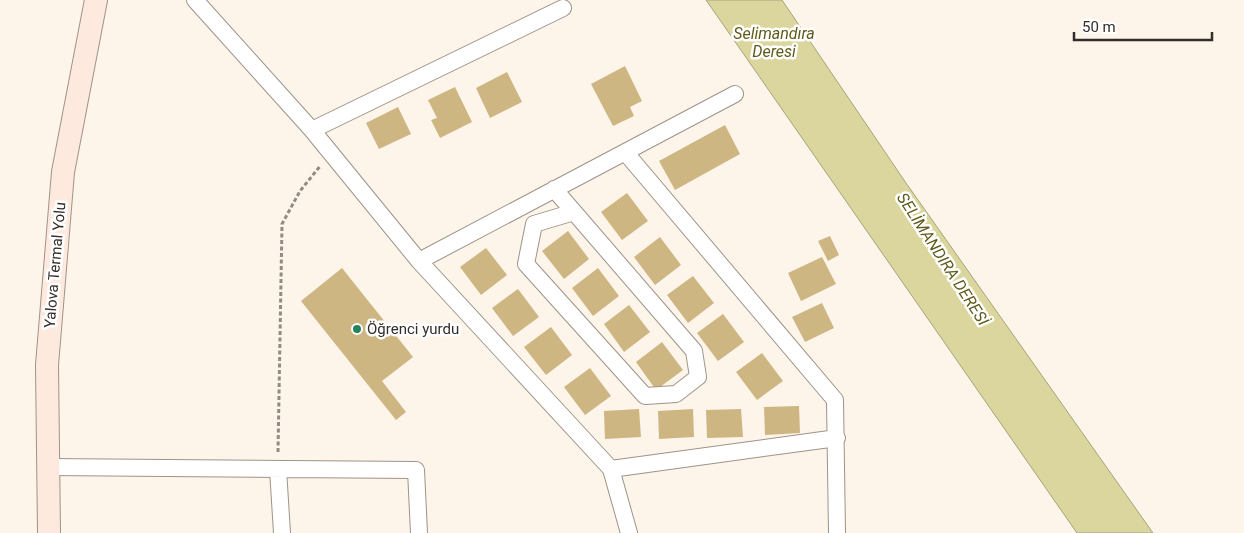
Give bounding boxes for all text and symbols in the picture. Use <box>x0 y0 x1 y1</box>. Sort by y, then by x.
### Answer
scale bar <box>1074 10 1212 42</box>
text: 50 m <box>1082 18 1116 36</box>
water label: Selimandıra Deresi <box>733 24 815 61</box>
water label: SELİMANDIRA DERESİ <box>893 189 993 330</box>
street label: Yalova Termal Yolu <box>41 201 69 329</box>
place label: Öğrenci yurdu <box>367 320 459 338</box>
marker: Öğrenci yurdu <box>351 323 363 335</box>

